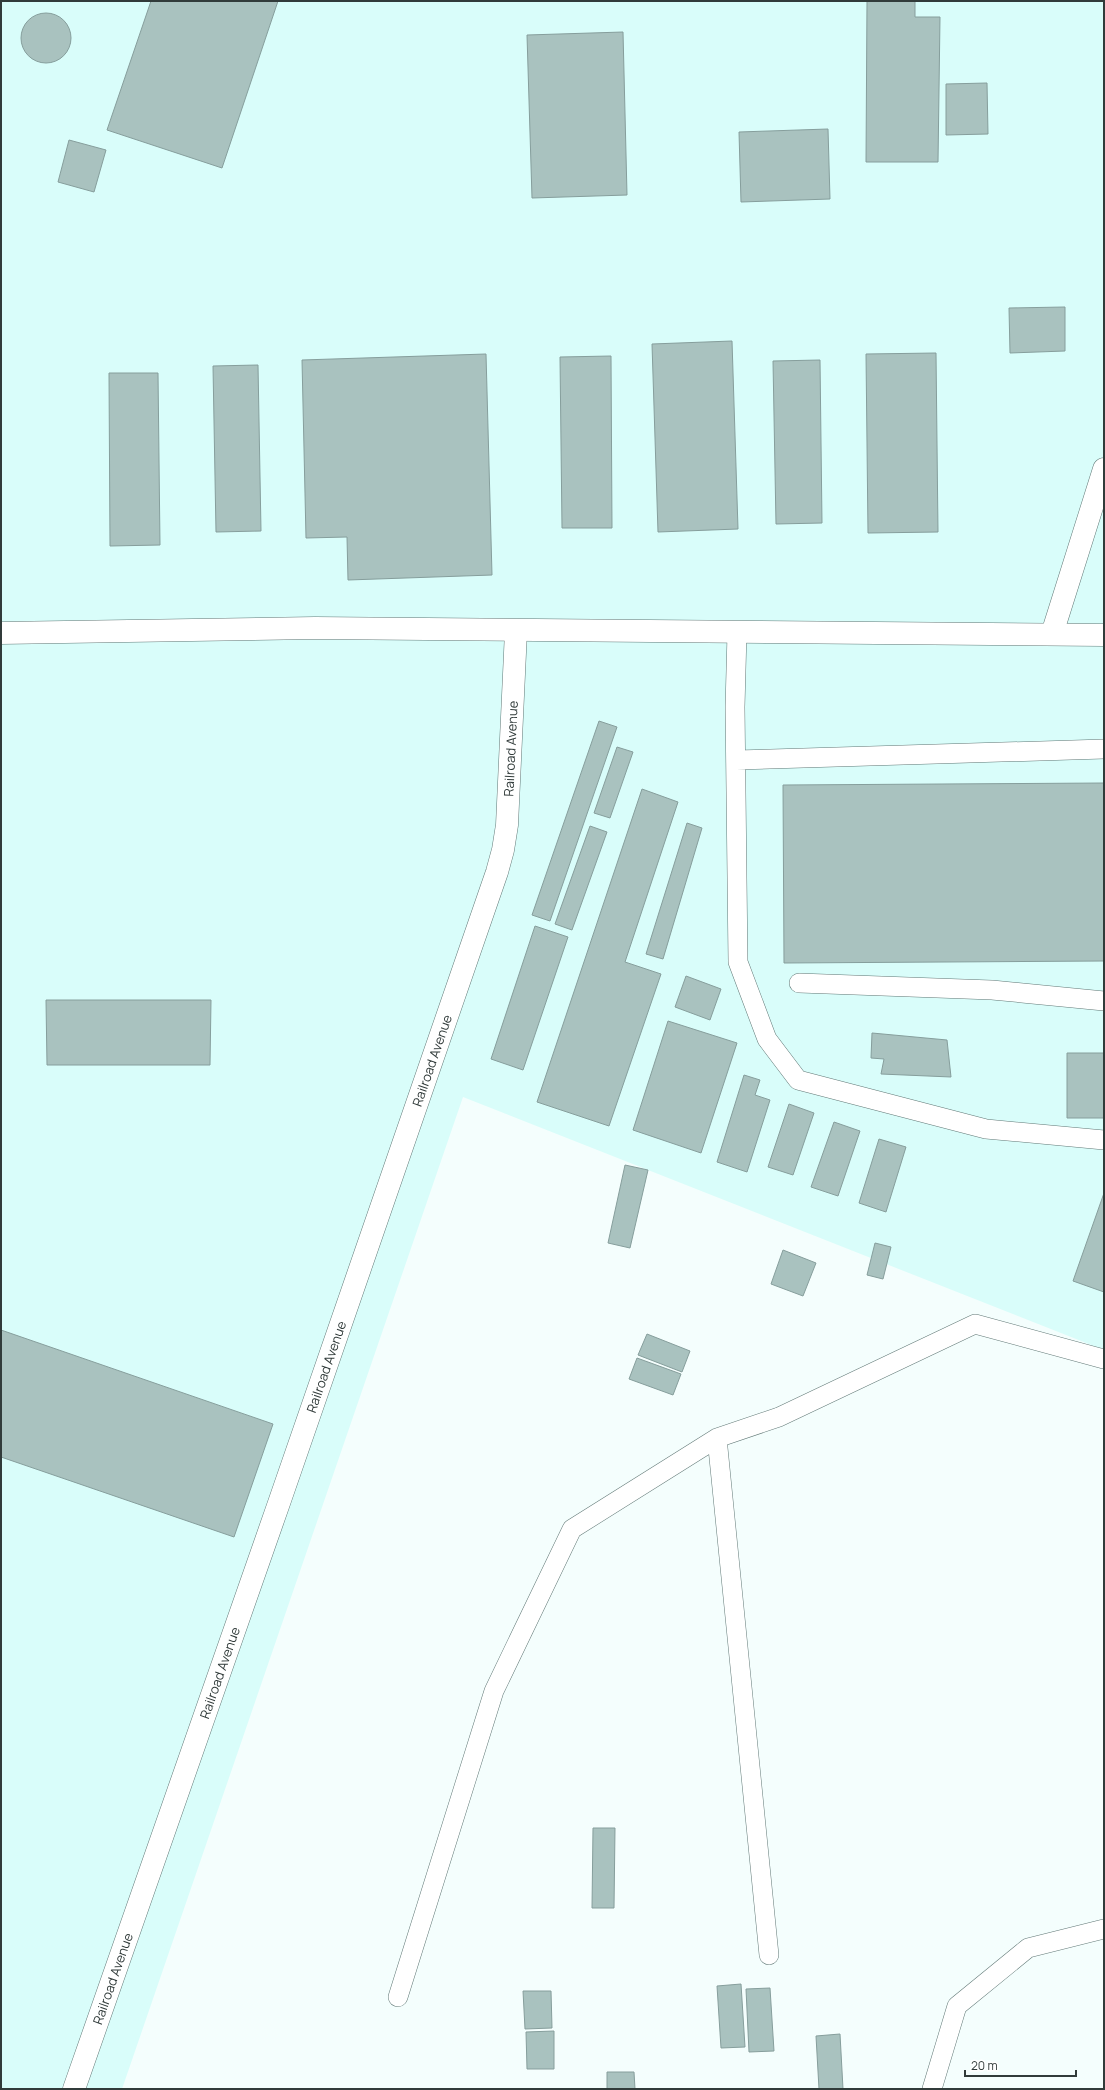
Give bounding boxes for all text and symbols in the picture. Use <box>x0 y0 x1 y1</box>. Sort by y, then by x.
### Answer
street label: Railroad Avenue <box>499 700 522 797</box>
street label: Railroad Avenue <box>408 1012 456 1109</box>
street label: Railroad Avenue <box>302 1318 350 1415</box>
street label: Railroad Avenue <box>195 1624 244 1721</box>
street label: Railroad Avenue <box>88 1930 137 2027</box>
scale bar <box>965 2052 1076 2078</box>
text: 20 m <box>971 2057 998 2074</box>

